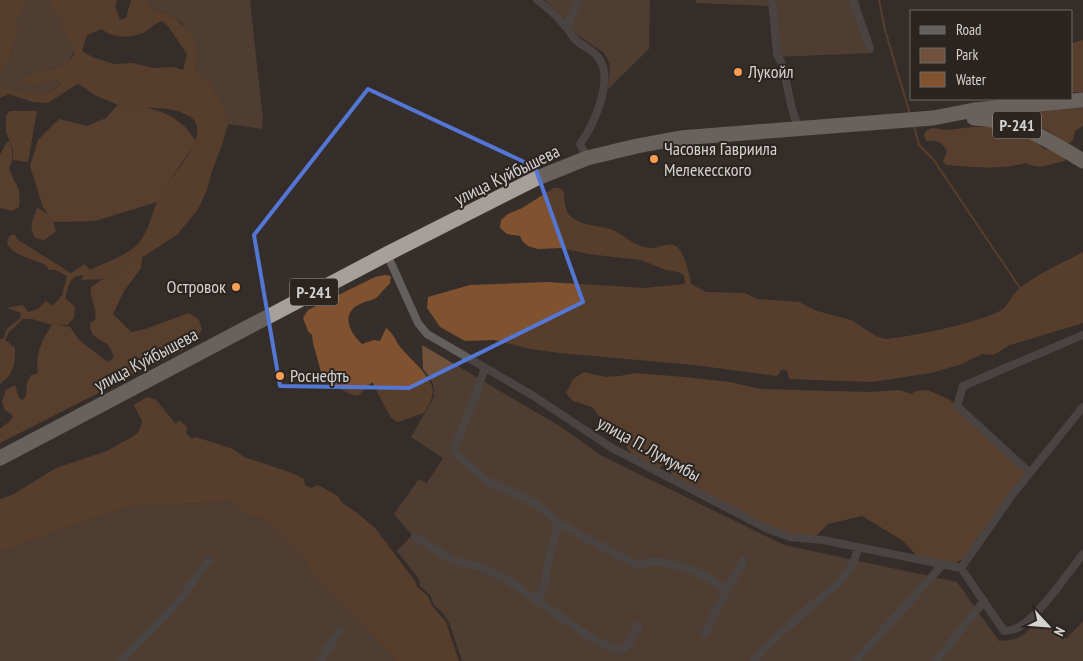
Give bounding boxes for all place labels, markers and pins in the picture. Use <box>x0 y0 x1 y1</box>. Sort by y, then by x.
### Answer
place label: Лукойл <box>747 60 794 83</box>
marker: Лукойл <box>732 66 744 78</box>
place label: Часовня Гавриила Мелекесского <box>664 137 777 181</box>
marker: Часовня Гавриила Мелекесского <box>648 153 660 165</box>
place label: Островок <box>167 275 226 298</box>
marker: Островок <box>230 281 242 293</box>
place label: Роснефть <box>290 364 349 387</box>
marker: Роснефть <box>274 370 286 382</box>

